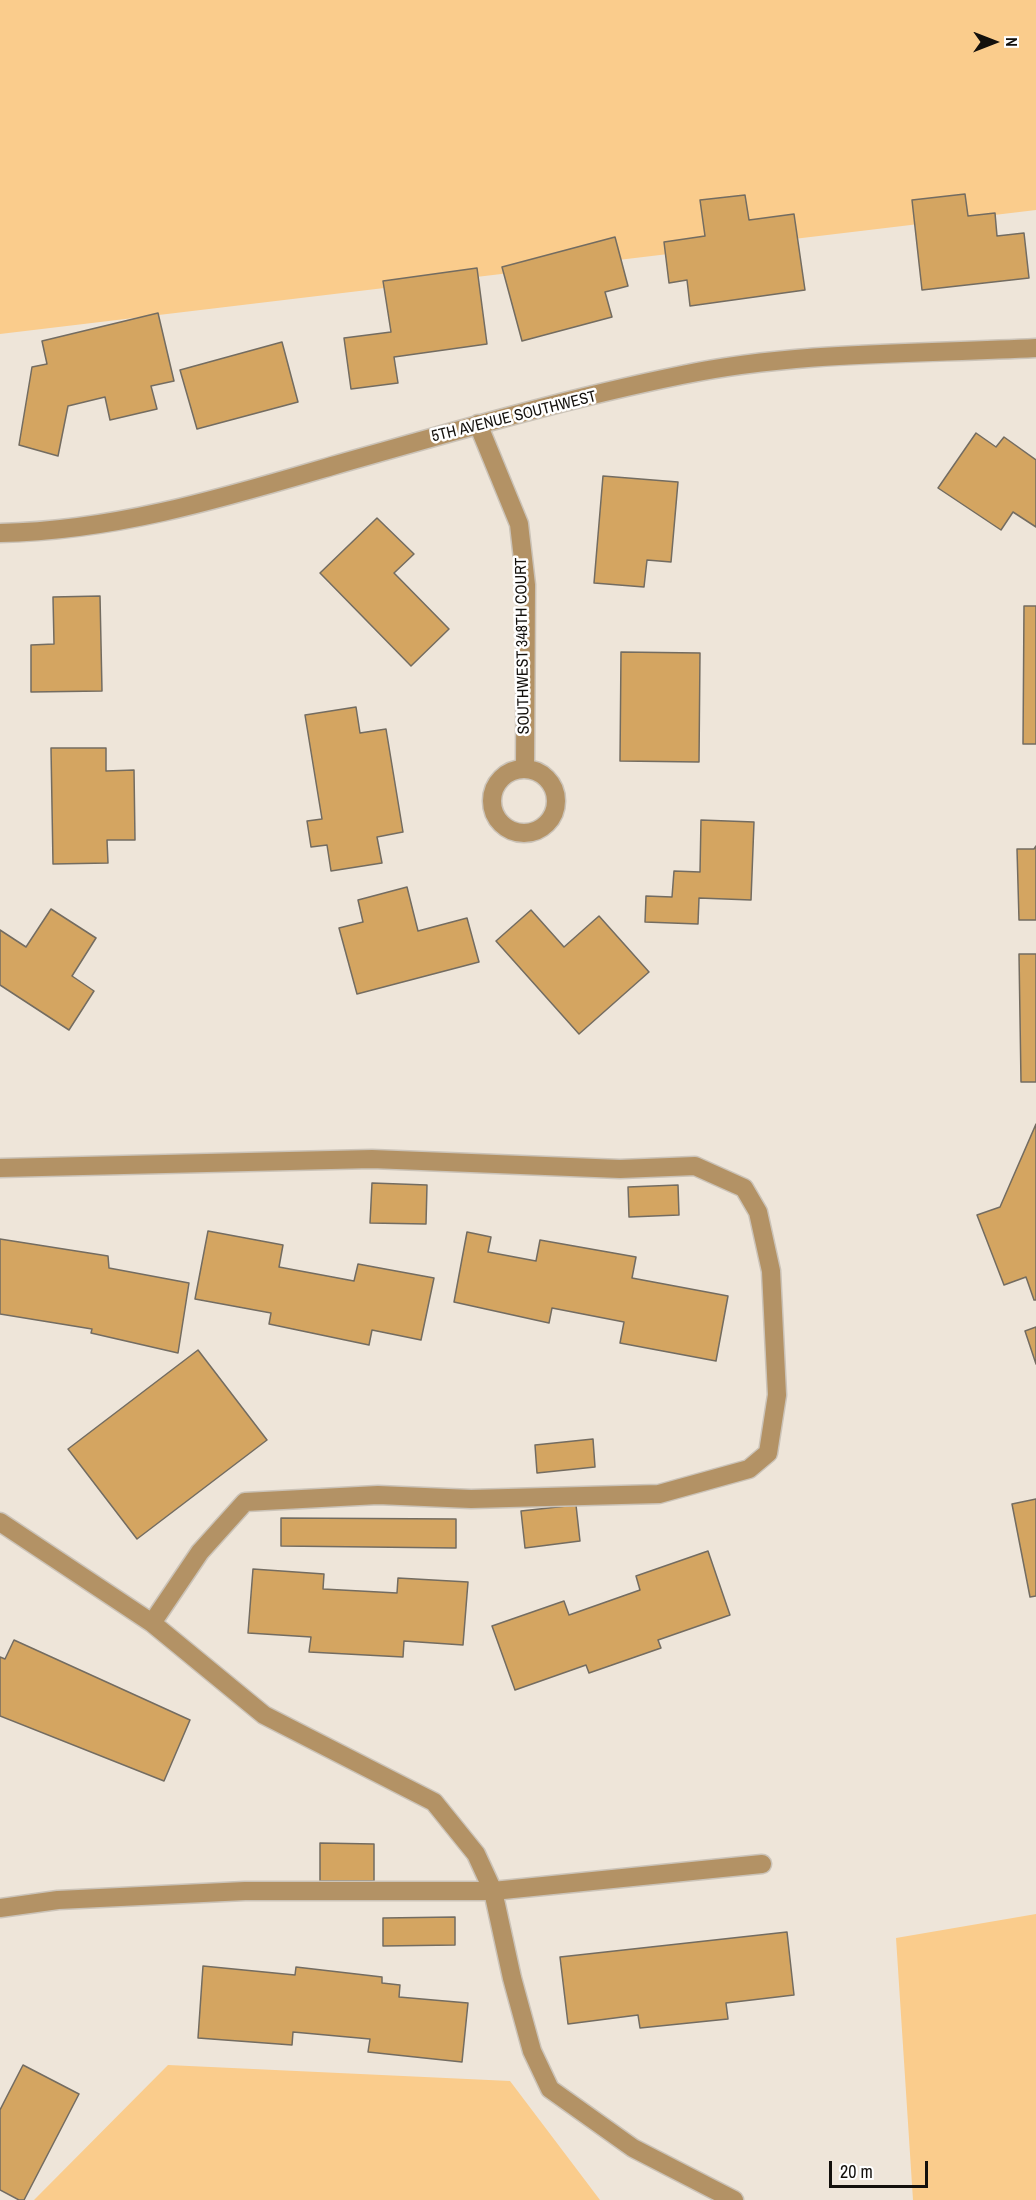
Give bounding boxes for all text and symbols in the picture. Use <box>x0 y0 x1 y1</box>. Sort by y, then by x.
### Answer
north arrow <box>964 12 1024 72</box>
text: N <box>1001 37 1023 47</box>
street label: 5TH AVENUE SOUTHWEST <box>430 387 598 447</box>
street label: SOUTHWEST 348TH COURT <box>512 557 534 735</box>
scale bar <box>832 2149 931 2187</box>
text: 20 m <box>840 2159 873 2184</box>

